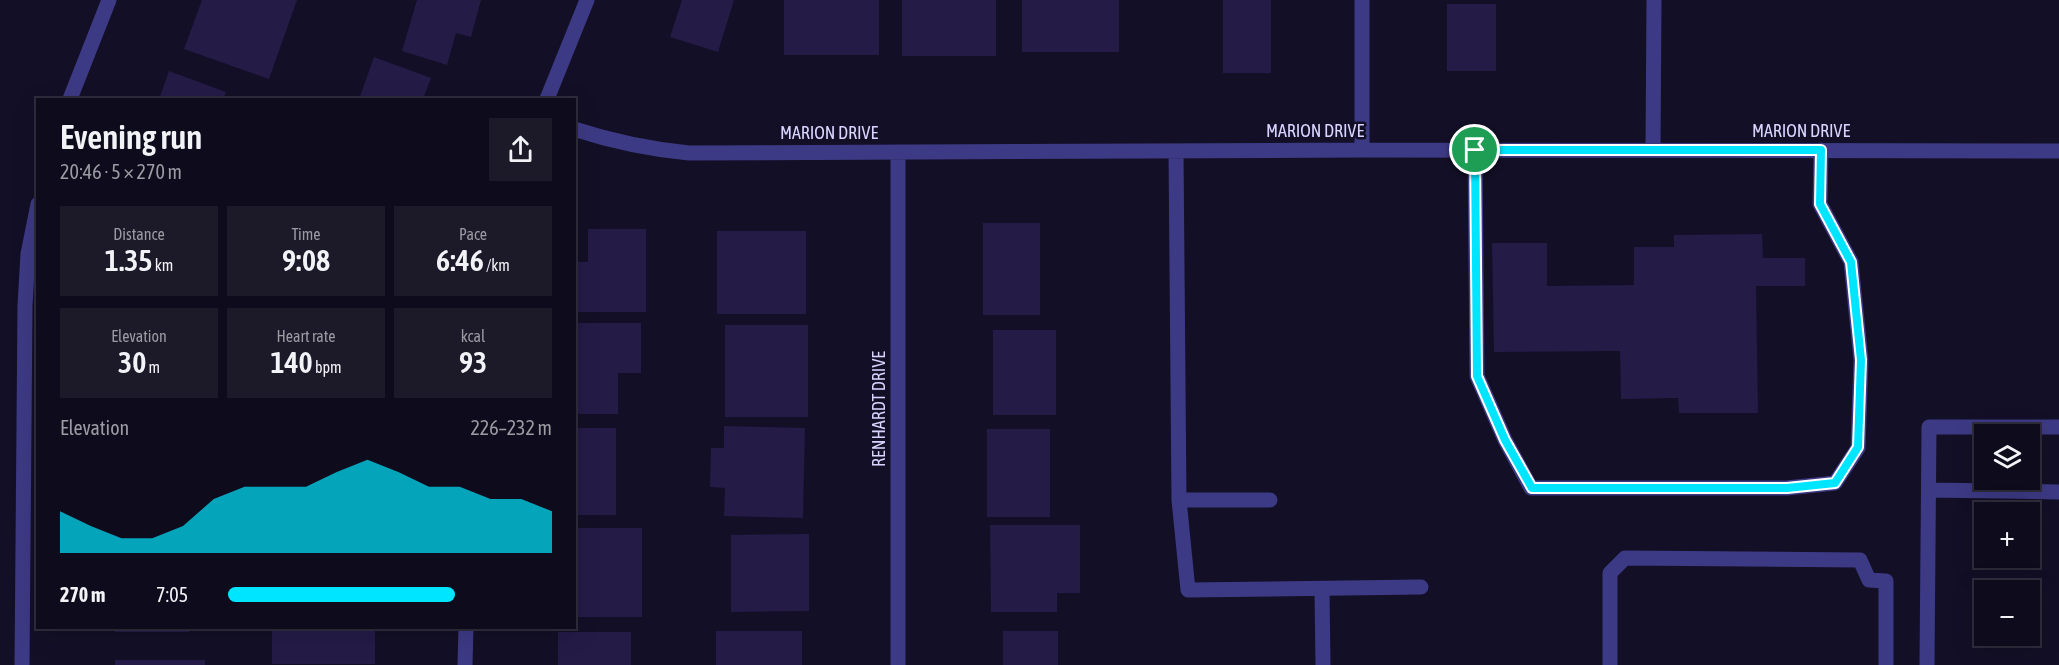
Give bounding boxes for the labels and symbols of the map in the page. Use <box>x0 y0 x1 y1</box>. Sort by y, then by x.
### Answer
street label: MARION DRIVE <box>1266 120 1364 141</box>
street label: MARION DRIVE <box>1752 120 1850 141</box>
street label: MARION DRIVE <box>780 122 878 143</box>
pin <box>1449 124 1500 175</box>
street label: RENHARDT DRIVE <box>868 351 889 467</box>

